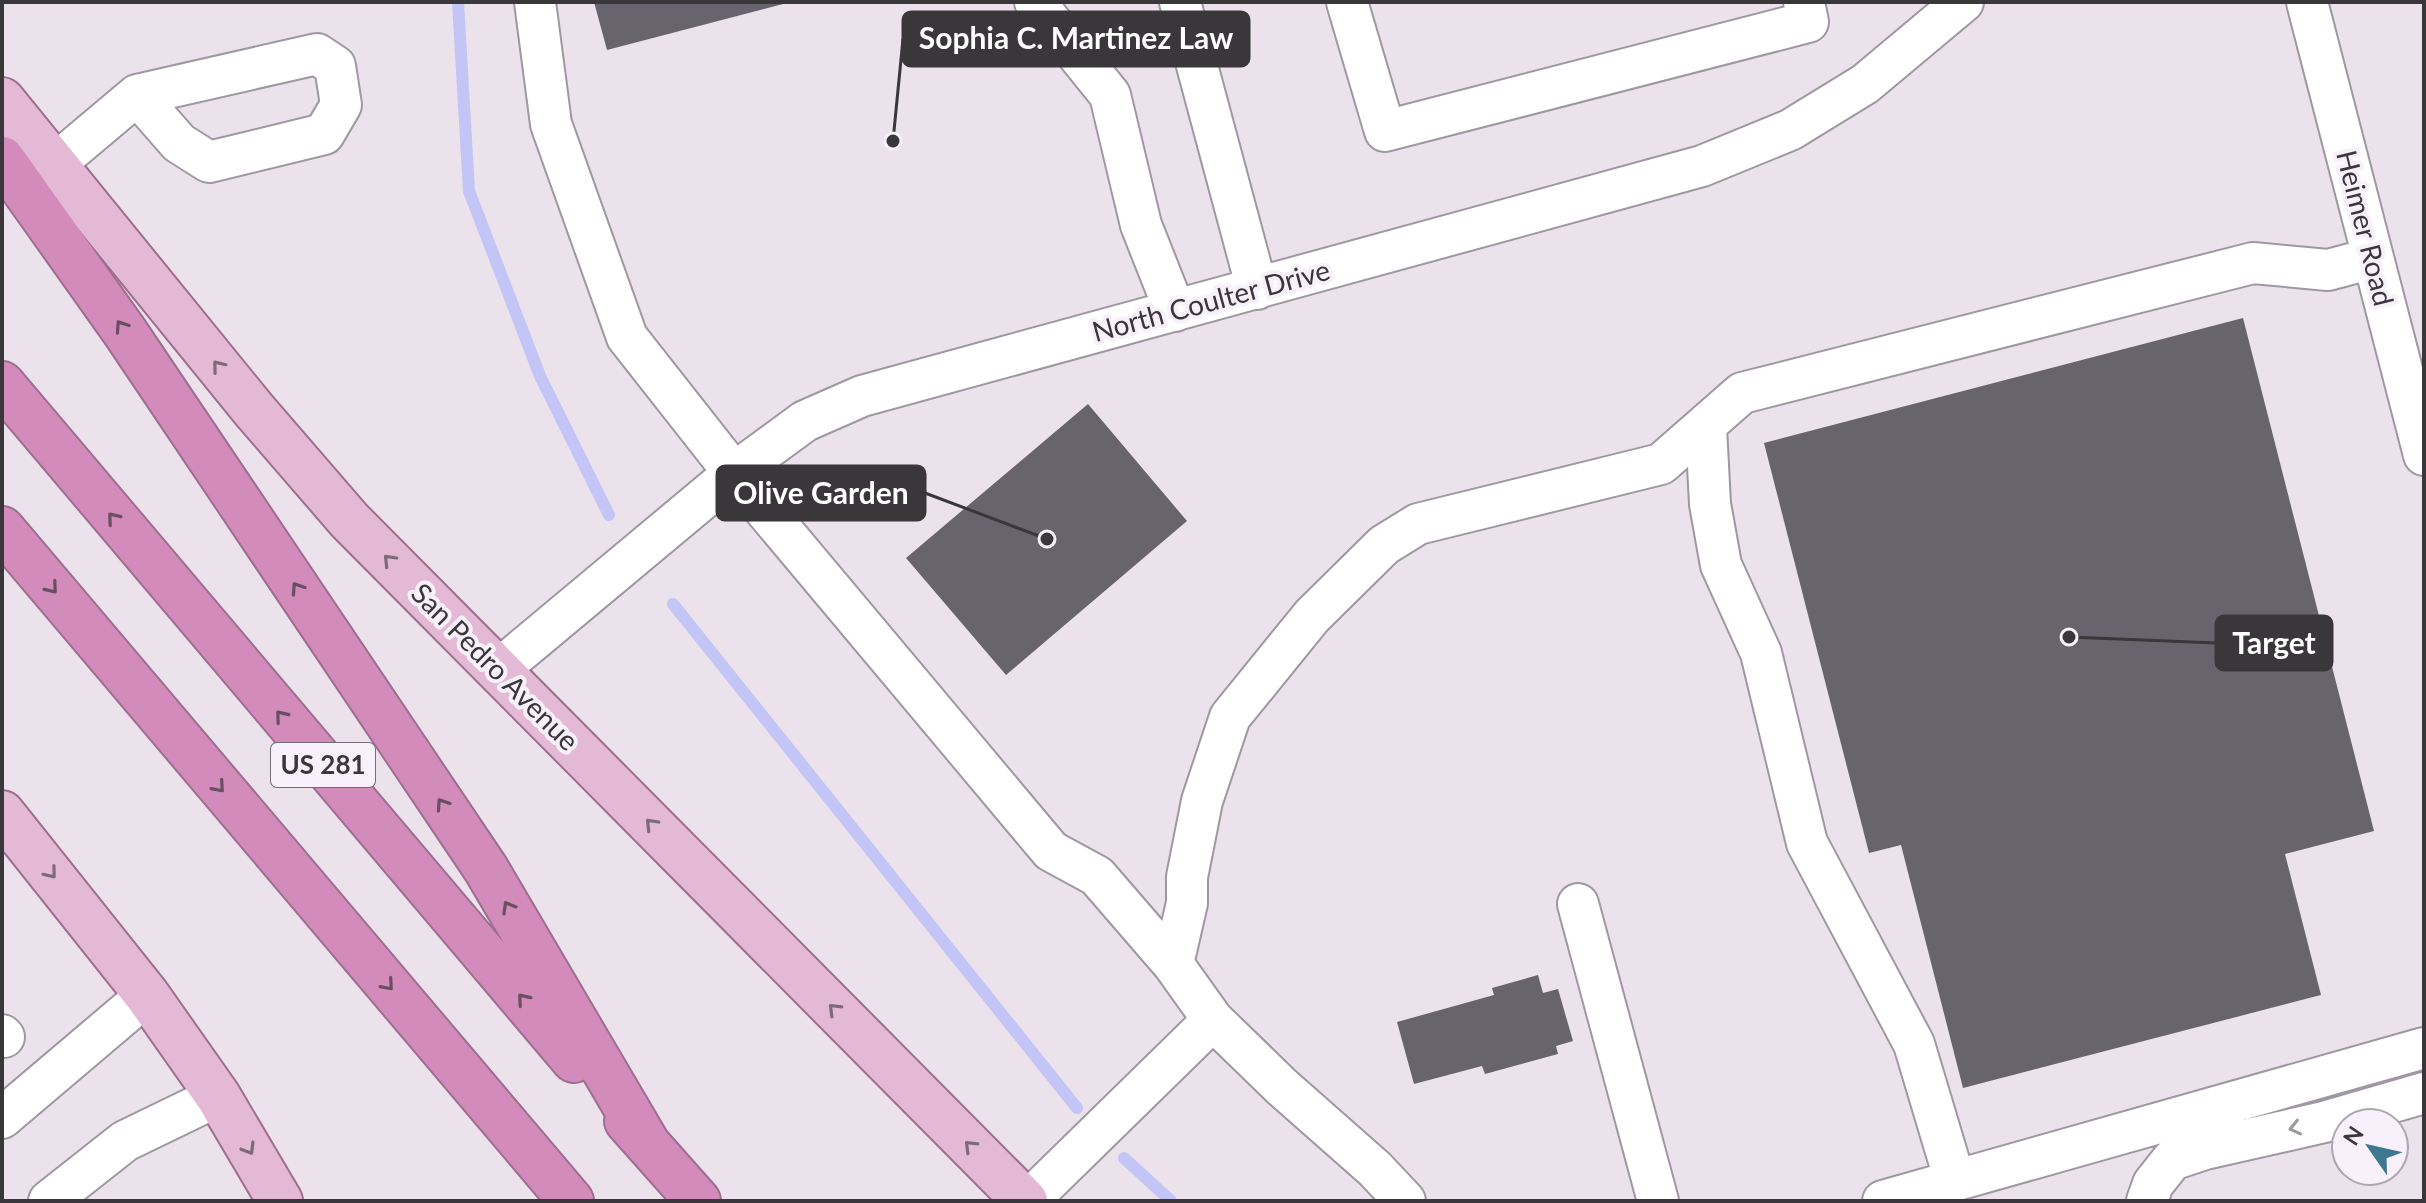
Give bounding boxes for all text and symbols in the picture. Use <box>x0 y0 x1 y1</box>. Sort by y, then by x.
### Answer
callout: Sophia C. Martinez Law <box>903 12 1249 66</box>
text: Sophia C. Martinez Law <box>919 19 1233 55</box>
street label: Heimer Road <box>2330 146 2402 309</box>
street label: North Coulter Drive <box>1088 252 1333 348</box>
one-way arrow <box>116 321 131 335</box>
one-way arrow <box>213 360 227 375</box>
callout: Olive Garden <box>717 466 925 520</box>
text: Olive Garden <box>733 474 909 510</box>
one-way arrow <box>108 513 123 527</box>
one-way arrow <box>385 555 399 570</box>
street label: San Pedro Avenue <box>405 576 586 757</box>
one-way arrow <box>42 579 57 594</box>
one-way arrow <box>292 583 307 597</box>
callout: Target <box>2216 616 2332 670</box>
text: Target <box>2232 624 2316 660</box>
one-way arrow <box>277 711 291 726</box>
road number: US 281 <box>271 743 375 787</box>
one-way arrow <box>210 778 224 793</box>
one-way arrow <box>437 799 452 813</box>
one-way arrow <box>646 819 661 833</box>
one-way arrow <box>41 864 56 878</box>
one-way arrow <box>502 901 518 916</box>
one-way arrow <box>378 976 393 990</box>
one-way arrow <box>518 994 533 1009</box>
one-way arrow <box>829 1004 843 1018</box>
north arrow <box>2330 1107 2410 1187</box>
one-way arrow <box>2288 1119 2302 1136</box>
text: N <box>2337 1121 2369 1150</box>
one-way arrow <box>239 1140 255 1155</box>
one-way arrow <box>965 1141 979 1155</box>

